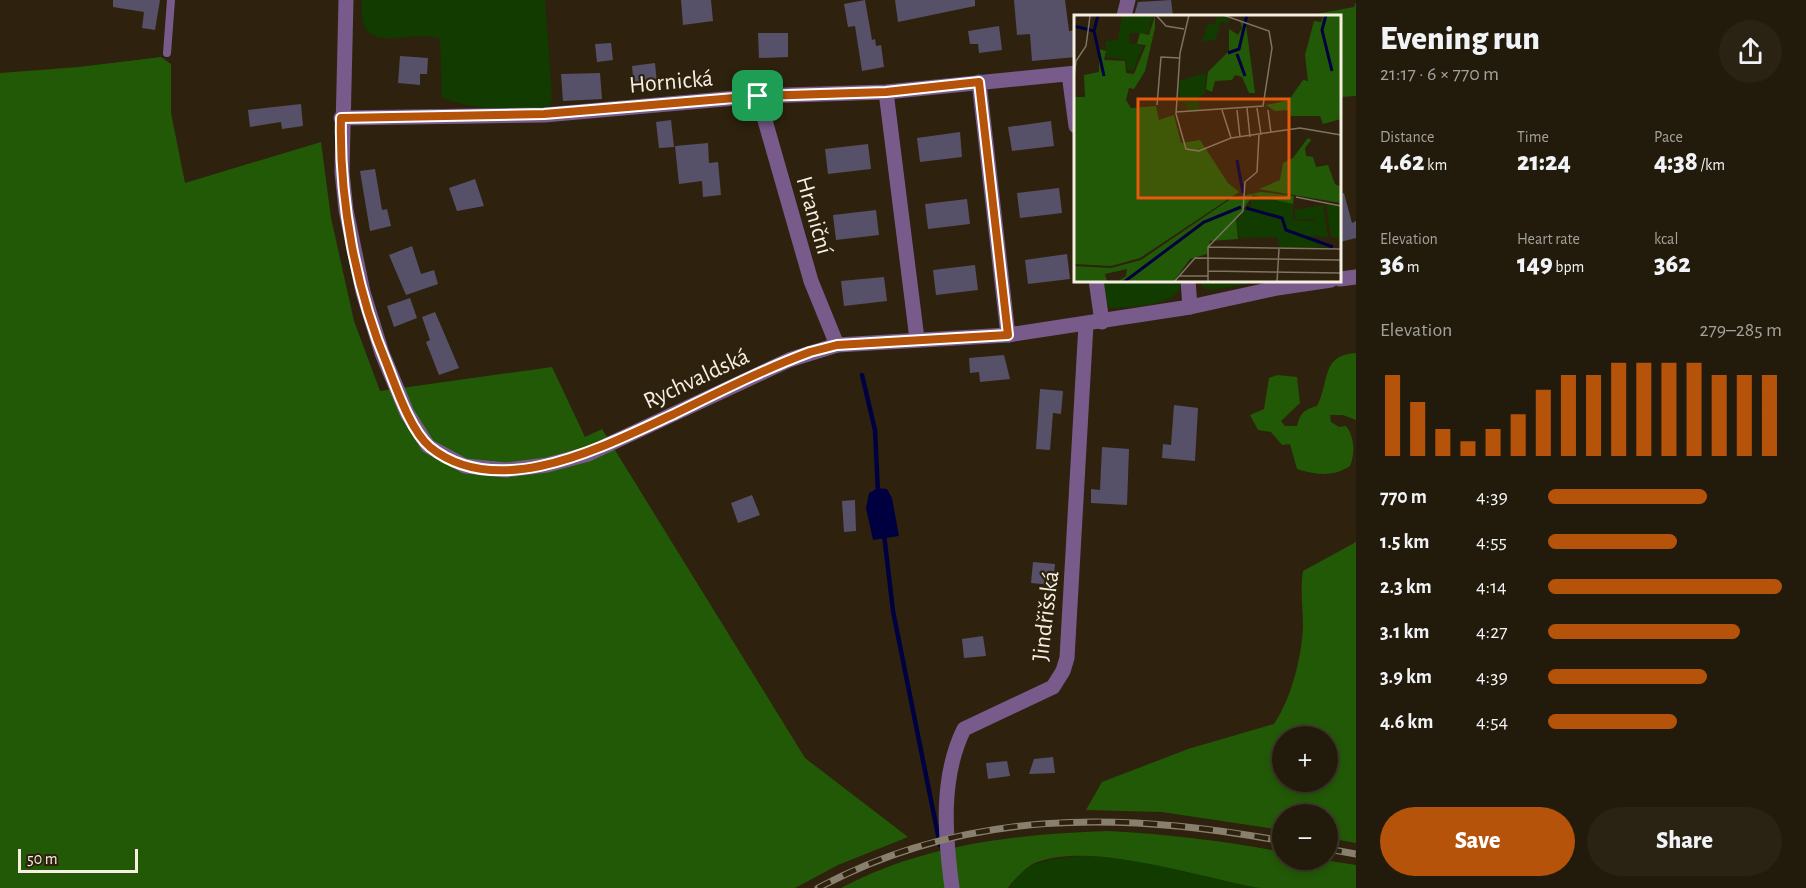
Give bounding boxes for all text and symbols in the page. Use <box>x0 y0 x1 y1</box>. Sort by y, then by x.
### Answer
inset map <box>1074 15 1341 282</box>
button: share <box>1719 20 1782 83</box>
text: Evening run <box>1380 23 1540 56</box>
text: 21:17 · 6 × 770 m <box>1380 64 1499 84</box>
street label: Hornická <box>628 66 714 98</box>
pin <box>732 70 783 121</box>
icon: arrive <box>741 79 774 112</box>
text: Distance <box>1380 129 1434 145</box>
text: Time <box>1517 129 1549 145</box>
text: Pace <box>1654 129 1683 145</box>
text: 4.62 <box>1380 149 1424 175</box>
text: 21:24 <box>1517 149 1571 175</box>
text: 4:38 <box>1654 149 1698 175</box>
text: km <box>1424 157 1447 173</box>
text: /km <box>1698 157 1725 173</box>
street label: Hraniční <box>791 174 837 257</box>
text: Elevation <box>1380 231 1438 247</box>
text: Heart rate <box>1517 231 1580 247</box>
text: kcal <box>1654 231 1678 247</box>
text: 36 <box>1380 251 1404 277</box>
text: 149 <box>1517 251 1553 277</box>
text: 362 <box>1654 251 1691 277</box>
text: m <box>1404 259 1420 275</box>
text: bpm <box>1553 259 1584 275</box>
text: Elevation <box>1380 320 1452 340</box>
text: 279–285 m <box>1699 320 1782 340</box>
street label: Rychvaldská <box>640 344 753 414</box>
text: 770 m <box>1380 487 1427 507</box>
text: 4:39 <box>1476 487 1508 507</box>
text: 1.5 km <box>1380 532 1429 552</box>
text: 4:55 <box>1476 532 1507 552</box>
street label: Jindřišská <box>1029 570 1063 663</box>
text: 2.3 km <box>1380 577 1432 597</box>
text: 4:14 <box>1476 577 1507 597</box>
text: 3.1 km <box>1380 622 1429 642</box>
text: 4:27 <box>1476 622 1508 642</box>
text: 3.9 km <box>1380 667 1432 687</box>
text: 4:39 <box>1476 667 1508 687</box>
text: 4.6 km <box>1380 712 1433 732</box>
text: 4:54 <box>1476 712 1508 732</box>
map controls <box>1272 726 1338 870</box>
button: + <box>1272 726 1338 792</box>
button: − <box>1272 804 1338 870</box>
button: Save <box>1380 807 1575 876</box>
button: Share <box>1587 807 1782 876</box>
scale bar <box>18 846 138 874</box>
text: 50 m <box>27 851 58 867</box>

